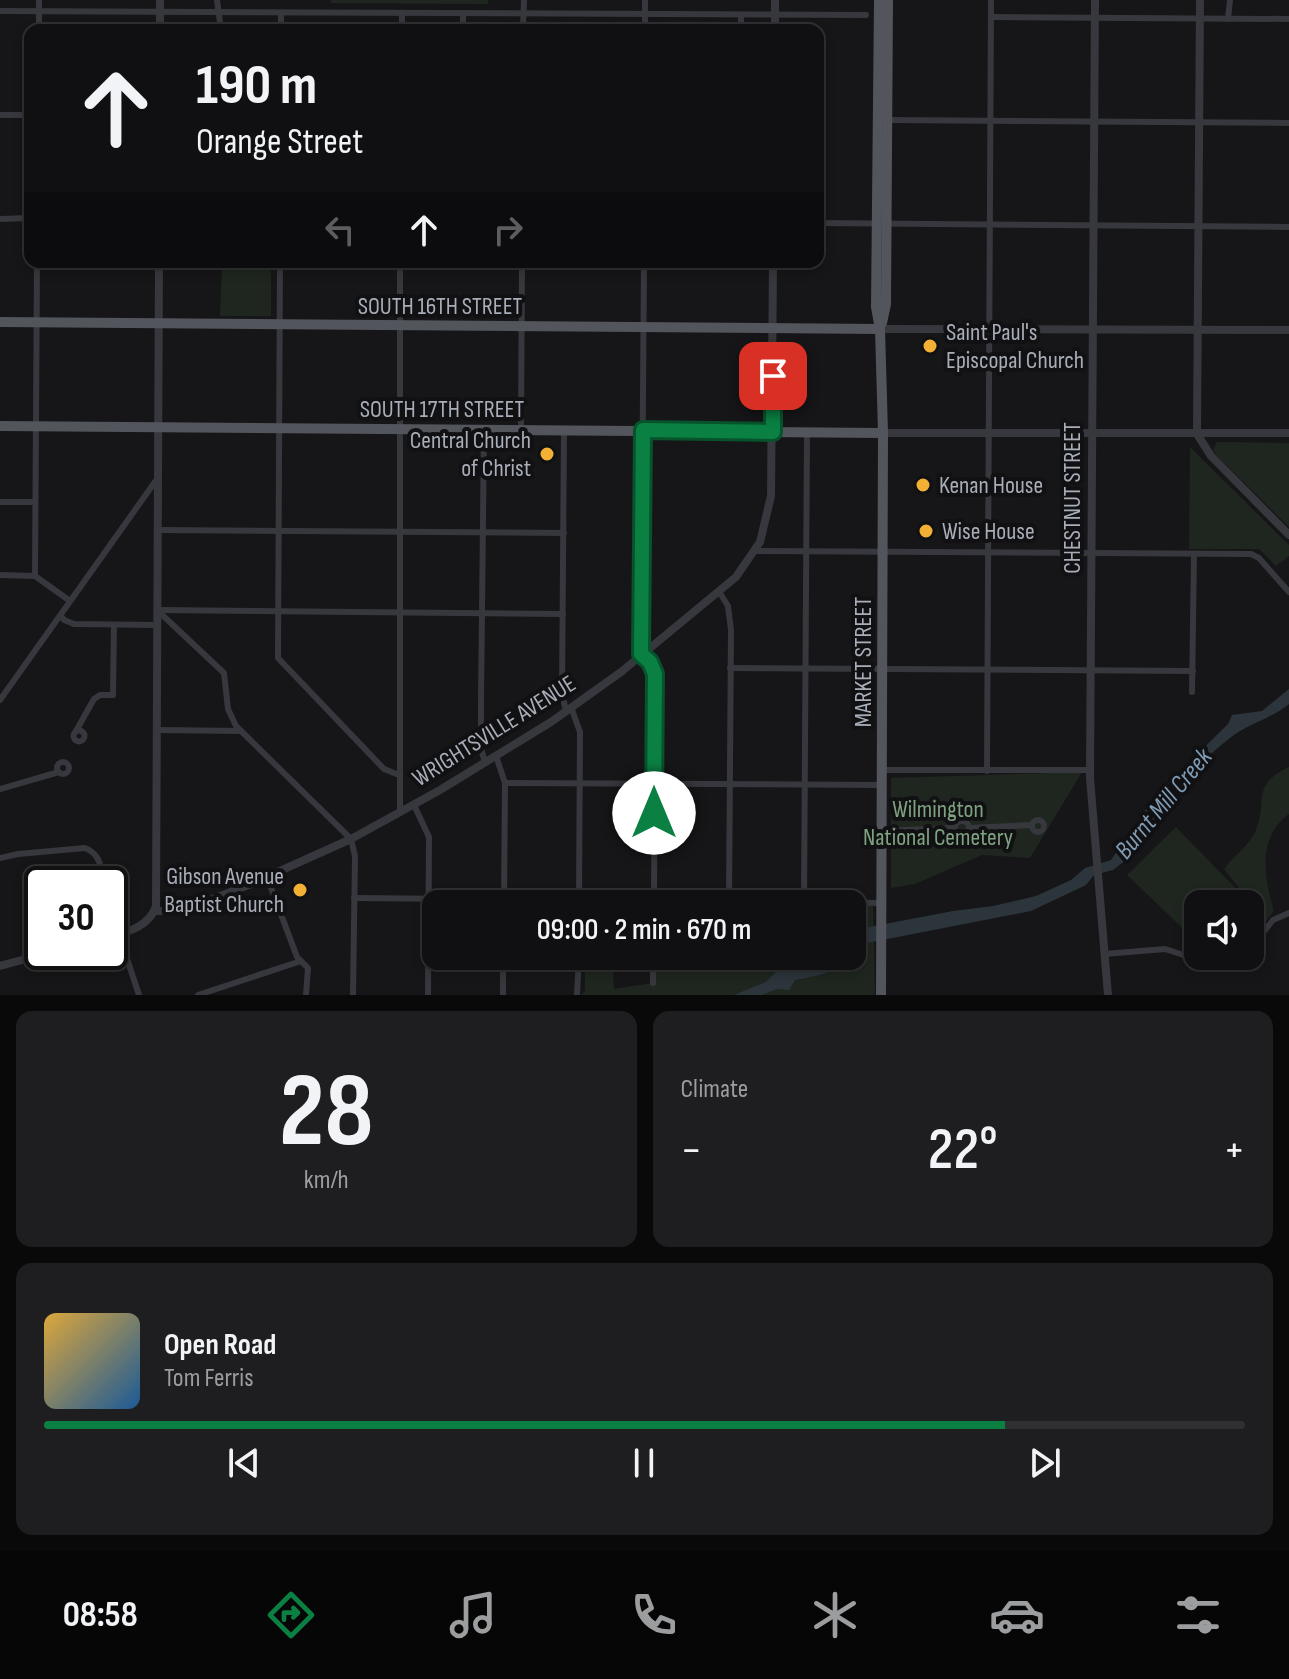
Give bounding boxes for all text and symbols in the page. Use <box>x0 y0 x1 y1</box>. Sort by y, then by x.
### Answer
text: 190 m <box>196 53 317 120</box>
icon: ahead <box>64 56 168 160</box>
text: Orange Street <box>196 121 363 164</box>
icon: left <box>318 208 362 252</box>
icon: ahead <box>402 208 446 252</box>
icon: right <box>486 208 530 252</box>
street label: SOUTH 16TH STREET <box>358 292 523 321</box>
place label: Saint Paul's Episcopal Church <box>946 318 1084 375</box>
marker: Saint Paul's Episcopal Church <box>921 337 939 355</box>
pin <box>739 342 807 410</box>
icon: arrive <box>751 354 795 398</box>
street label: SOUTH 17TH STREET <box>360 395 525 424</box>
street label: CHESTNUT STREET <box>1058 422 1087 574</box>
place label: Central Church of Christ <box>410 426 531 483</box>
marker: Central Church of Christ <box>538 445 556 463</box>
place label: Kenan House <box>939 471 1043 500</box>
marker: Kenan House <box>914 476 932 494</box>
place label: Wise House <box>942 517 1035 546</box>
marker: Wise House <box>917 522 935 540</box>
street label: MARKET STREET <box>849 597 878 727</box>
street label: WRIGHTSVILLE AVENUE <box>407 669 581 793</box>
water label: Burnt Mill Creek <box>1109 741 1220 866</box>
position arrow <box>612 771 696 855</box>
park label: Wilmington National Cemetery <box>863 795 1013 852</box>
place label: Gibson Avenue Baptist Church <box>164 862 284 919</box>
speed limit sign: 30 <box>24 866 128 970</box>
marker: Gibson Avenue Baptist Church <box>291 881 309 899</box>
map controls <box>1184 890 1264 970</box>
button: sound <box>1184 890 1264 970</box>
text: 09:00 · 2 min · 670 m <box>537 912 751 948</box>
text: 28 <box>279 1050 374 1175</box>
text: Climate <box>681 1074 748 1105</box>
text: 22° <box>928 1114 998 1186</box>
text: − <box>681 1124 702 1177</box>
text: + <box>1223 1124 1245 1177</box>
text: km/h <box>304 1165 349 1196</box>
text: Open Road <box>164 1327 276 1363</box>
text: Tom Ferris <box>164 1363 254 1394</box>
icon: previous <box>222 1441 266 1485</box>
icon: pause <box>622 1441 666 1485</box>
icon: next <box>1023 1441 1067 1485</box>
icon: directions <box>263 1587 319 1643</box>
icon: music <box>445 1587 501 1643</box>
icon: phone <box>626 1587 682 1643</box>
icon: climate <box>807 1587 863 1643</box>
icon: car <box>989 1587 1045 1643</box>
icon: filters <box>1170 1587 1226 1643</box>
text: 08:58 <box>63 1594 138 1637</box>

